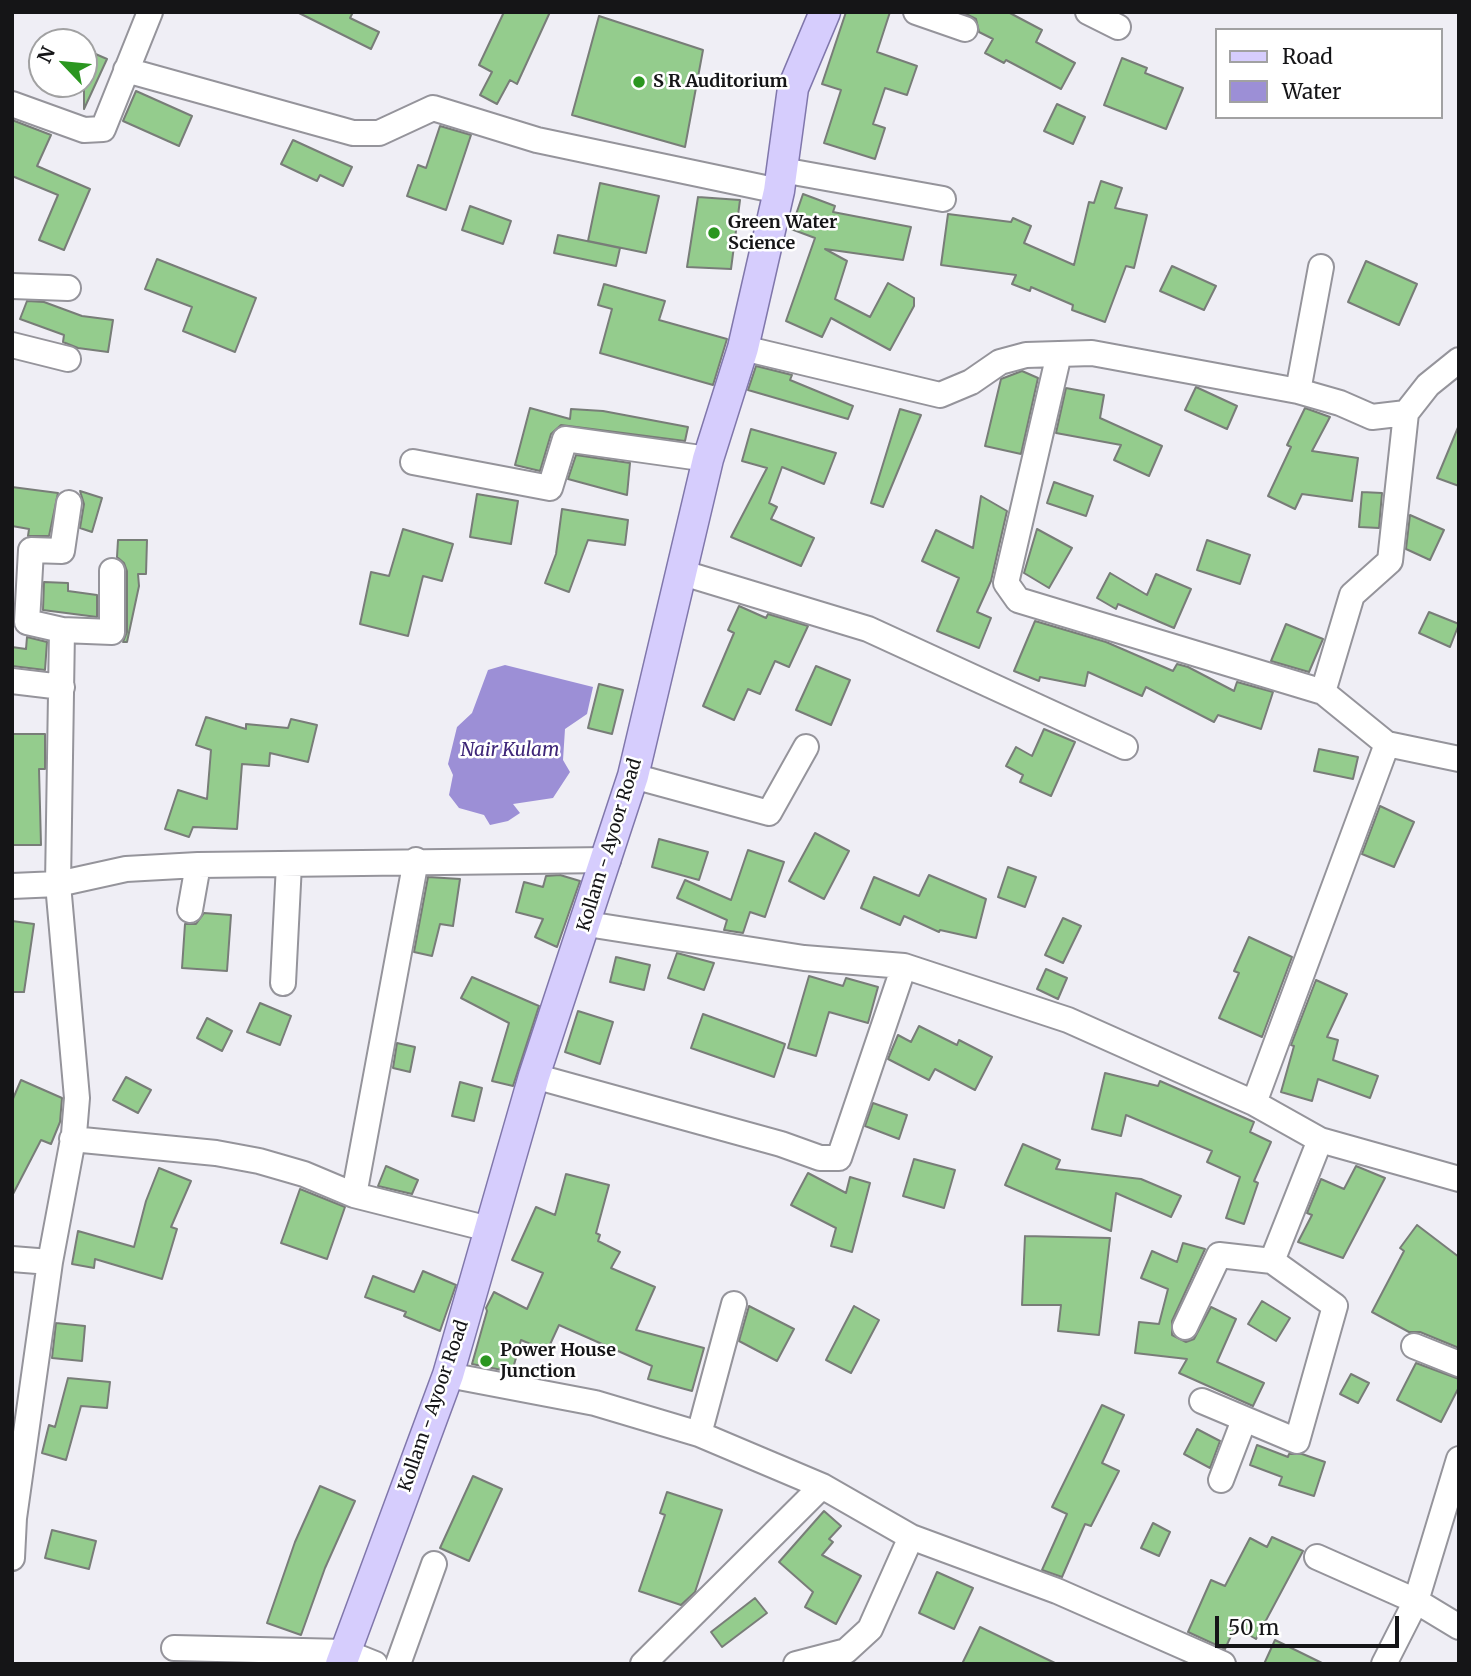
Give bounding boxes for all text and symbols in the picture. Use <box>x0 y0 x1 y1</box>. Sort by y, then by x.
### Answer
north arrow <box>28 28 98 98</box>
legend <box>1216 28 1443 119</box>
text: N <box>32 43 60 67</box>
text: Road <box>1282 43 1333 70</box>
place label: S R Auditorium <box>653 71 788 93</box>
marker: S R Auditorium <box>631 74 647 90</box>
text: Water <box>1282 78 1341 105</box>
place label: Green Water Science <box>728 212 837 255</box>
marker: Green Water Science <box>706 225 722 241</box>
water label: Nair Kulam <box>460 740 560 762</box>
street label: Kollam - Ayoor Road <box>573 756 647 934</box>
street label: Kollam - Ayoor Road <box>395 1317 473 1495</box>
place label: Power House Junction <box>500 1340 616 1382</box>
marker: Power House Junction <box>478 1353 494 1369</box>
scale bar <box>1219 1602 1403 1646</box>
text: 50 m <box>1228 1614 1279 1641</box>

